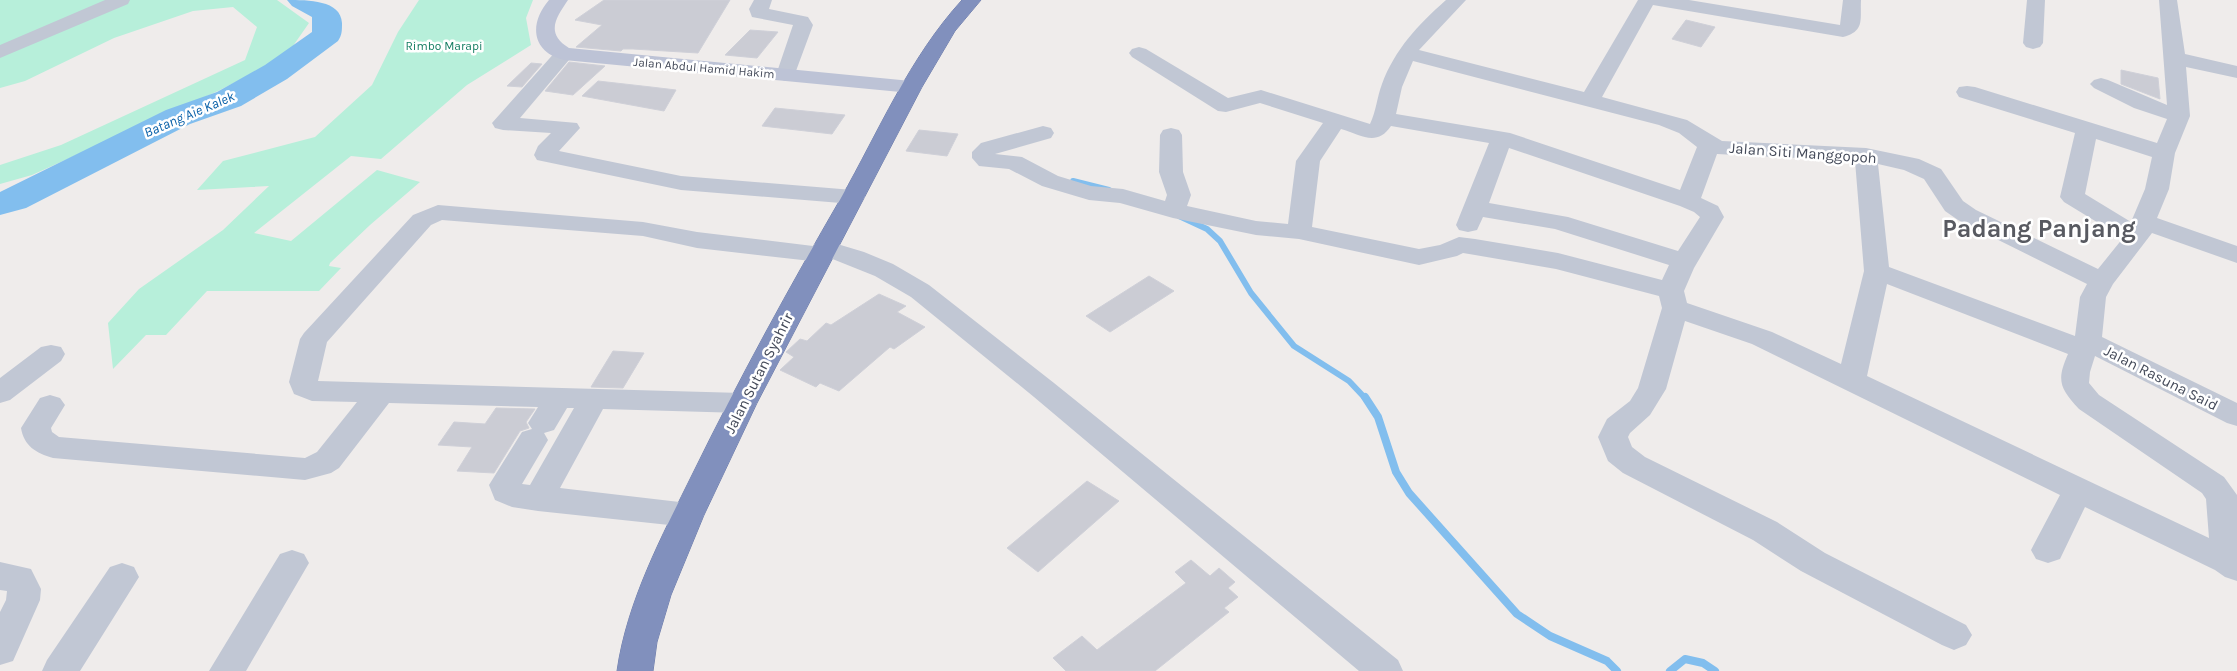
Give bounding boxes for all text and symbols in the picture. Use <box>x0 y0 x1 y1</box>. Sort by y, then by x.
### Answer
park label: Rimbo Marapi <box>406 39 482 53</box>
street label: Jalan Abdul Hamid Hakim <box>633 55 775 81</box>
water label: Batang Aie Kalek <box>141 87 238 141</box>
street label: Jalan Siti Manggopoh <box>1729 139 1877 167</box>
district label: Padang Panjang <box>1942 214 2136 243</box>
street label: Jalan Sutan Syahrir <box>721 309 797 436</box>
street label: Jalan Rasuna Said <box>2101 342 2221 414</box>

